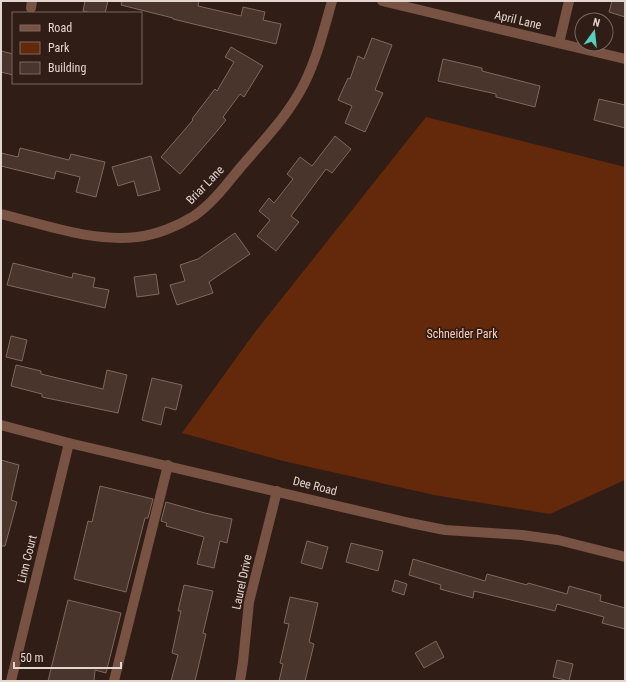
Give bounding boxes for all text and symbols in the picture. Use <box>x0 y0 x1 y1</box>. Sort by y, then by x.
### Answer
street label: April Lane <box>493 8 543 32</box>
legend <box>12 12 142 84</box>
north arrow <box>574 12 614 52</box>
text: N <box>592 16 602 30</box>
text: Road <box>48 21 72 35</box>
text: Park <box>48 41 70 55</box>
text: Building <box>48 61 86 75</box>
street label: Briar Lane <box>183 163 227 207</box>
park label: Schneider Park <box>426 327 498 341</box>
street label: Dee Road <box>291 474 339 498</box>
street label: Linn Court <box>14 533 40 584</box>
street label: Laurel Drive <box>229 553 255 611</box>
scale bar <box>14 644 121 670</box>
text: 50 m <box>20 651 44 665</box>

